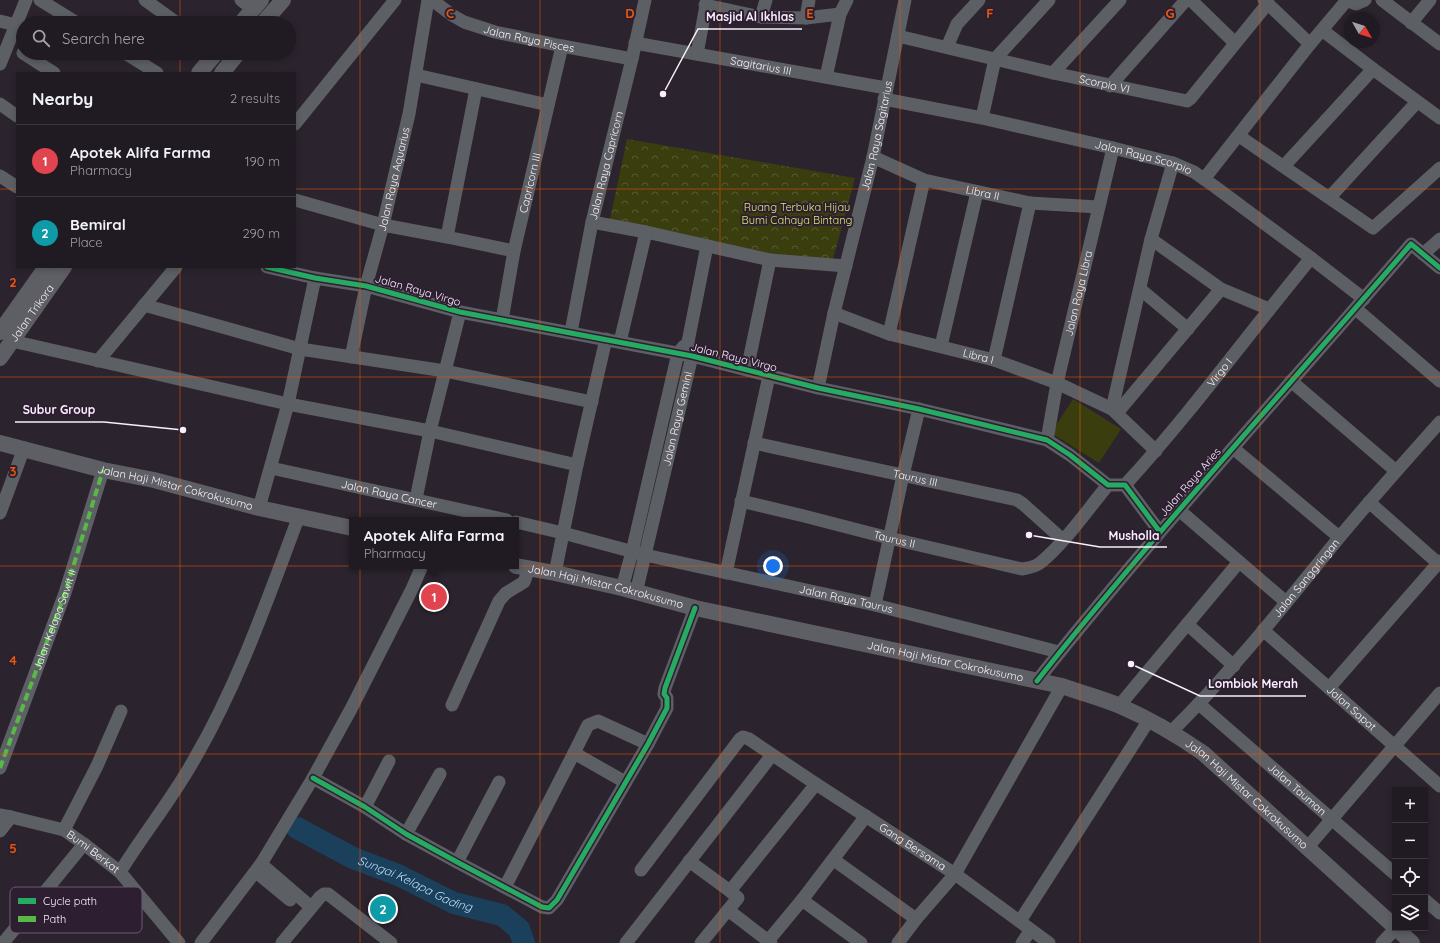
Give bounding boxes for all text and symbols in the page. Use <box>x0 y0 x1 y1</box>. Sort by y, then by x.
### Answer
text: C <box>446 5 454 21</box>
text: D <box>625 5 635 21</box>
callout: Masjid Al Ikhlas <box>698 5 802 29</box>
text: E <box>806 5 814 21</box>
text: F <box>986 5 994 21</box>
text: G <box>1165 5 1175 21</box>
text: Masjid Al Ikhlas <box>706 9 794 24</box>
north arrow <box>1344 12 1380 48</box>
search box <box>16 16 296 60</box>
street label: Jalan Raya Pisces <box>482 22 576 55</box>
icon: search <box>30 27 52 49</box>
text: Search here <box>62 29 145 48</box>
street label: Sagitarius III <box>729 53 793 78</box>
street label: Scorpio VI <box>1078 72 1131 96</box>
street label: Jalan Raya Sagitarius <box>858 80 895 192</box>
text: Nearby <box>32 88 93 109</box>
text: 2 results <box>230 90 280 106</box>
street label: Jalan Raya Capricorn <box>586 110 626 222</box>
street label: Jalan Raya Aquarius <box>375 126 413 233</box>
street label: Jalan Raya Scorpio <box>1094 137 1194 177</box>
text: Apotek Alifa Farma <box>70 143 211 162</box>
street label: Capricorn III <box>516 151 544 214</box>
text: 1 <box>42 153 48 169</box>
text: 190 m <box>245 153 280 169</box>
text: Pharmacy <box>70 162 132 178</box>
street label: Libra II <box>964 182 1001 203</box>
park label: Ruang Terbuka Hijau Bumi Cahaya Bintang <box>742 200 852 227</box>
text: Bemiral <box>70 215 126 234</box>
text: 2 <box>41 225 49 241</box>
text: 290 m <box>242 225 280 241</box>
text: Place <box>70 234 103 250</box>
street label: Jalan Raya Libra <box>1061 249 1095 337</box>
street label: Jalan Raya Virgo <box>374 271 463 309</box>
text: 2 <box>9 274 17 290</box>
street label: Jalan Trikora <box>7 281 57 345</box>
street label: Jalan Raya Virgo <box>689 339 779 375</box>
street label: Libra I <box>961 346 995 367</box>
street label: Virgo I <box>1204 355 1235 390</box>
street label: Jalan Raya Gemini <box>659 370 695 467</box>
callout: Subur Group <box>15 398 104 422</box>
text: Subur Group <box>23 402 96 417</box>
street label: Jalan Raya Aries <box>1156 445 1224 519</box>
street label: Jalan Haji Mistar Cokrokusumo <box>96 462 255 513</box>
text: 3 <box>10 463 17 479</box>
street label: Taurus III <box>892 466 939 490</box>
street label: Jalan Raya Cancer <box>340 477 439 512</box>
popup <box>349 517 519 569</box>
callout: Musholla <box>1100 523 1167 547</box>
text: Apotek Alifa Farma <box>364 526 504 545</box>
street label: Taurus II <box>872 527 917 551</box>
text: Musholla <box>1108 528 1160 543</box>
street label: Jalan Sanggringan <box>1270 536 1342 620</box>
text: Pharmacy <box>364 545 426 561</box>
your location <box>763 556 783 576</box>
street label: Jalan Haji Mistar Cokrokusumo <box>527 561 685 612</box>
street label: Jalan Kelapa Sawit II <box>30 568 79 672</box>
pin: 1 <box>421 582 447 612</box>
street label: Jalan Raya Taurus <box>798 582 894 616</box>
street label: Jalan Haji Mistar Cokrokusumo <box>866 638 1025 685</box>
text: 4 <box>9 652 17 668</box>
callout: Lombiok Merah <box>1200 672 1306 696</box>
text: Lombiok Merah <box>1208 676 1298 691</box>
street label: Jalan Sapat <box>1324 682 1379 734</box>
street label: Jalan Haji Mistar Cokrokusumo <box>1183 736 1311 852</box>
street label: Jalan Tauman <box>1265 760 1329 818</box>
map controls <box>1392 787 1428 931</box>
button: + <box>1392 787 1428 823</box>
street label: Gang Bersama <box>877 820 949 873</box>
button: − <box>1392 823 1428 859</box>
street label: Bumi Berkat <box>64 827 123 876</box>
text: 5 <box>9 840 17 856</box>
water label: Sungai Kelapa Gading <box>356 852 475 915</box>
button: locate <box>1392 859 1428 895</box>
legend <box>10 887 142 933</box>
text: Cycle path <box>43 894 97 908</box>
pin: 2 <box>370 894 396 924</box>
button: layers <box>1392 895 1428 931</box>
text: Path <box>43 912 66 926</box>

